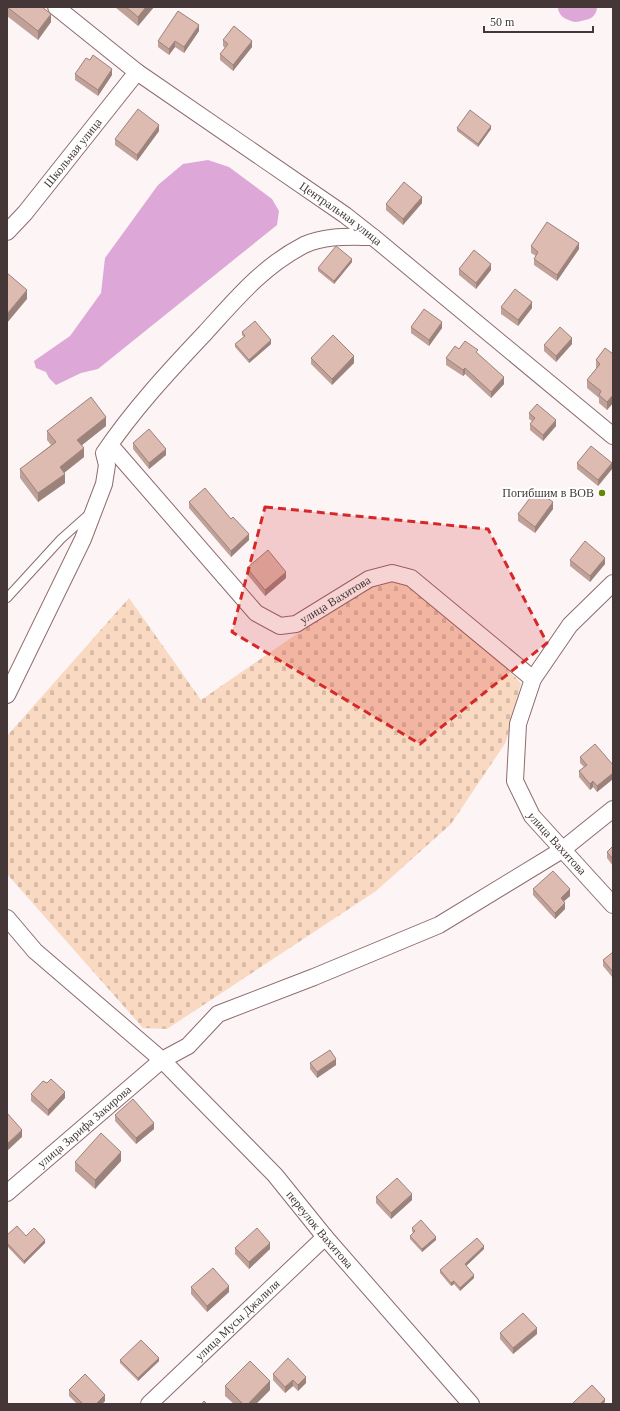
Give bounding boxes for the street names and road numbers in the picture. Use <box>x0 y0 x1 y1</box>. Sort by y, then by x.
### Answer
street label: Школьная улица <box>41 115 105 190</box>
street label: Центральная улица <box>297 179 385 249</box>
street label: улица Вахитова <box>297 572 374 627</box>
street label: улица Вахитова <box>524 810 590 878</box>
street label: улица Зарифа Закирова <box>35 1082 135 1171</box>
street label: переулок Вахитова <box>283 1188 357 1272</box>
street label: улица Мусы Джалиля <box>192 1276 283 1363</box>

